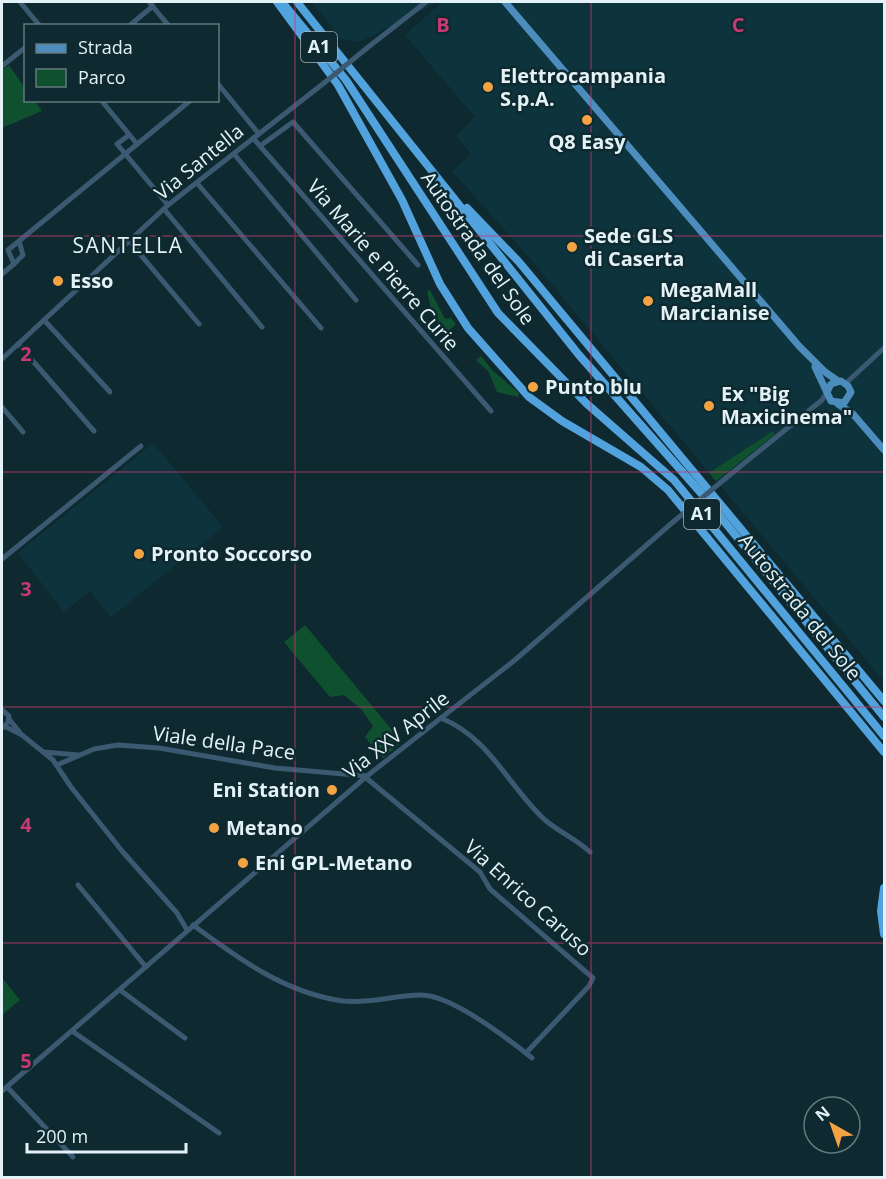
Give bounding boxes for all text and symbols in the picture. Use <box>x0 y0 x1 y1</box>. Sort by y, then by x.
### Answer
text: B <box>436 11 450 38</box>
text: C <box>732 11 745 38</box>
legend <box>24 24 219 102</box>
road number: A1 <box>301 32 337 62</box>
text: Strada <box>78 35 133 59</box>
place label: Elettrocampania S.p.A. <box>500 62 666 112</box>
text: Parco <box>78 65 126 89</box>
marker: Elettrocampania S.p.A. <box>481 80 495 94</box>
marker: Q8 Easy <box>580 113 594 127</box>
street label: Via Santella <box>149 117 249 206</box>
place label: Q8 Easy <box>548 128 626 155</box>
street label: Autostrada del Sole <box>415 166 542 330</box>
street label: Via Marie e Pierre Curie <box>301 173 465 356</box>
place label: Sede GLS di Caserta <box>584 222 684 272</box>
district label: SANTELLA <box>72 231 184 259</box>
marker: Sede GLS di Caserta <box>565 240 579 254</box>
place label: Esso <box>70 267 113 294</box>
marker: Esso <box>51 274 65 288</box>
place label: MegaMall Marcianise <box>660 276 770 326</box>
marker: MegaMall Marcianise <box>641 294 655 308</box>
text: 2 <box>20 340 32 367</box>
place label: Punto blu <box>545 373 642 400</box>
marker: Punto blu <box>526 380 540 394</box>
place label: Ex "Big Maxicinema" <box>721 380 852 430</box>
marker: Ex "Big Maxicinema" <box>702 399 716 413</box>
road number: A1 <box>684 499 720 529</box>
street label: Autostrada del Sole <box>733 528 868 686</box>
place label: Pronto Soccorso <box>151 540 312 567</box>
marker: Pronto Soccorso <box>132 547 146 561</box>
text: 3 <box>20 575 32 602</box>
street label: Via XXV Aprile <box>337 685 454 785</box>
street label: Viale della Pace <box>151 719 297 766</box>
place label: Eni Station <box>212 776 320 803</box>
marker: Eni Station <box>325 783 339 797</box>
text: 4 <box>20 811 32 838</box>
place label: Metano <box>226 814 303 841</box>
marker: Metano <box>207 821 221 835</box>
street label: Via Enrico Caruso <box>459 833 598 962</box>
place label: Eni GPL-Metano <box>255 849 412 876</box>
marker: Eni GPL-Metano <box>236 856 250 870</box>
text: 5 <box>20 1047 32 1074</box>
north arrow <box>802 1095 862 1155</box>
text: N <box>810 1101 834 1126</box>
scale bar <box>27 1116 186 1154</box>
text: 200 m <box>36 1124 88 1148</box>

